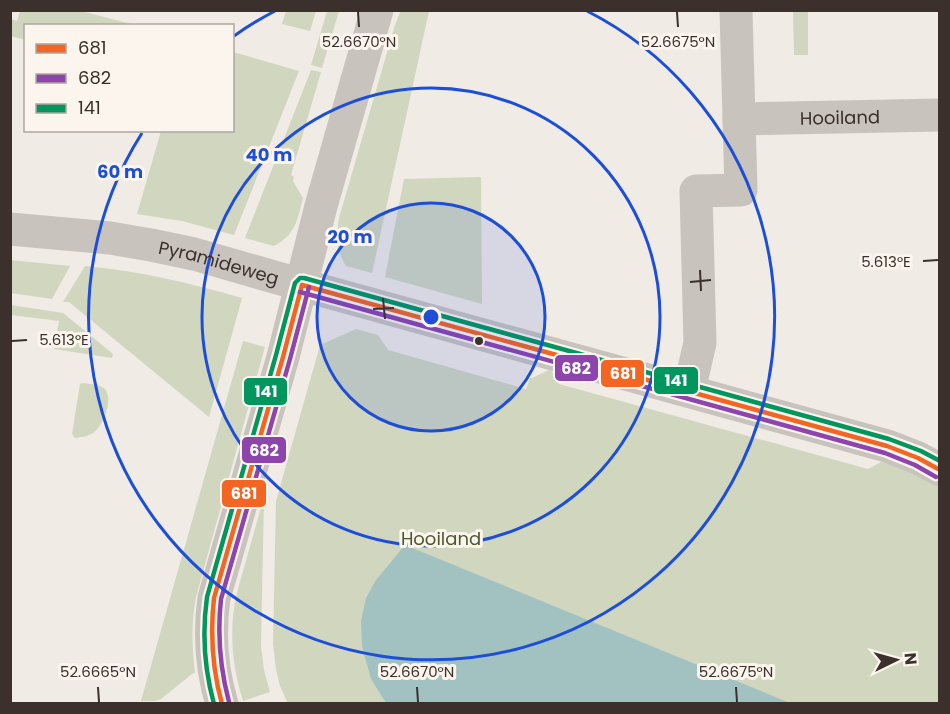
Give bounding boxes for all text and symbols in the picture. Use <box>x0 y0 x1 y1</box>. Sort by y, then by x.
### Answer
legend <box>24 24 234 132</box>
text: 52.6670°N <box>322 31 396 52</box>
text: 52.6675°N <box>641 31 715 52</box>
text: 681 <box>78 35 107 60</box>
text: 682 <box>78 65 111 90</box>
text: 141 <box>78 95 101 120</box>
street label: Hooiland <box>800 104 880 130</box>
text: 40 m <box>246 142 292 167</box>
text: 60 m <box>97 159 143 184</box>
text: 20 m <box>328 224 372 249</box>
street label: Pyramideweg <box>156 234 282 290</box>
text: 5.613°E <box>861 251 911 272</box>
centre of rings <box>421 307 441 327</box>
text: 5.613°E <box>39 329 89 350</box>
unlabelled marker <box>473 335 485 347</box>
line badge: 682 <box>554 354 599 382</box>
text: 682 <box>561 357 591 380</box>
line badge: 681 <box>600 359 645 388</box>
text: 681 <box>610 362 636 385</box>
line badge: 141 <box>653 366 699 395</box>
text: 141 <box>665 369 687 392</box>
line badge: 141 <box>243 377 288 406</box>
text: 141 <box>255 380 277 403</box>
line badge: 682 <box>241 436 287 464</box>
text: 682 <box>249 439 279 462</box>
line badge: 681 <box>221 479 267 508</box>
text: 681 <box>231 482 257 505</box>
park label: Hooiland <box>401 526 481 551</box>
north arrow <box>866 630 926 690</box>
text: N <box>898 652 922 666</box>
text: 52.6665°N <box>60 661 136 682</box>
text: 52.6670°N <box>380 661 454 682</box>
text: 52.6675°N <box>699 661 773 682</box>

